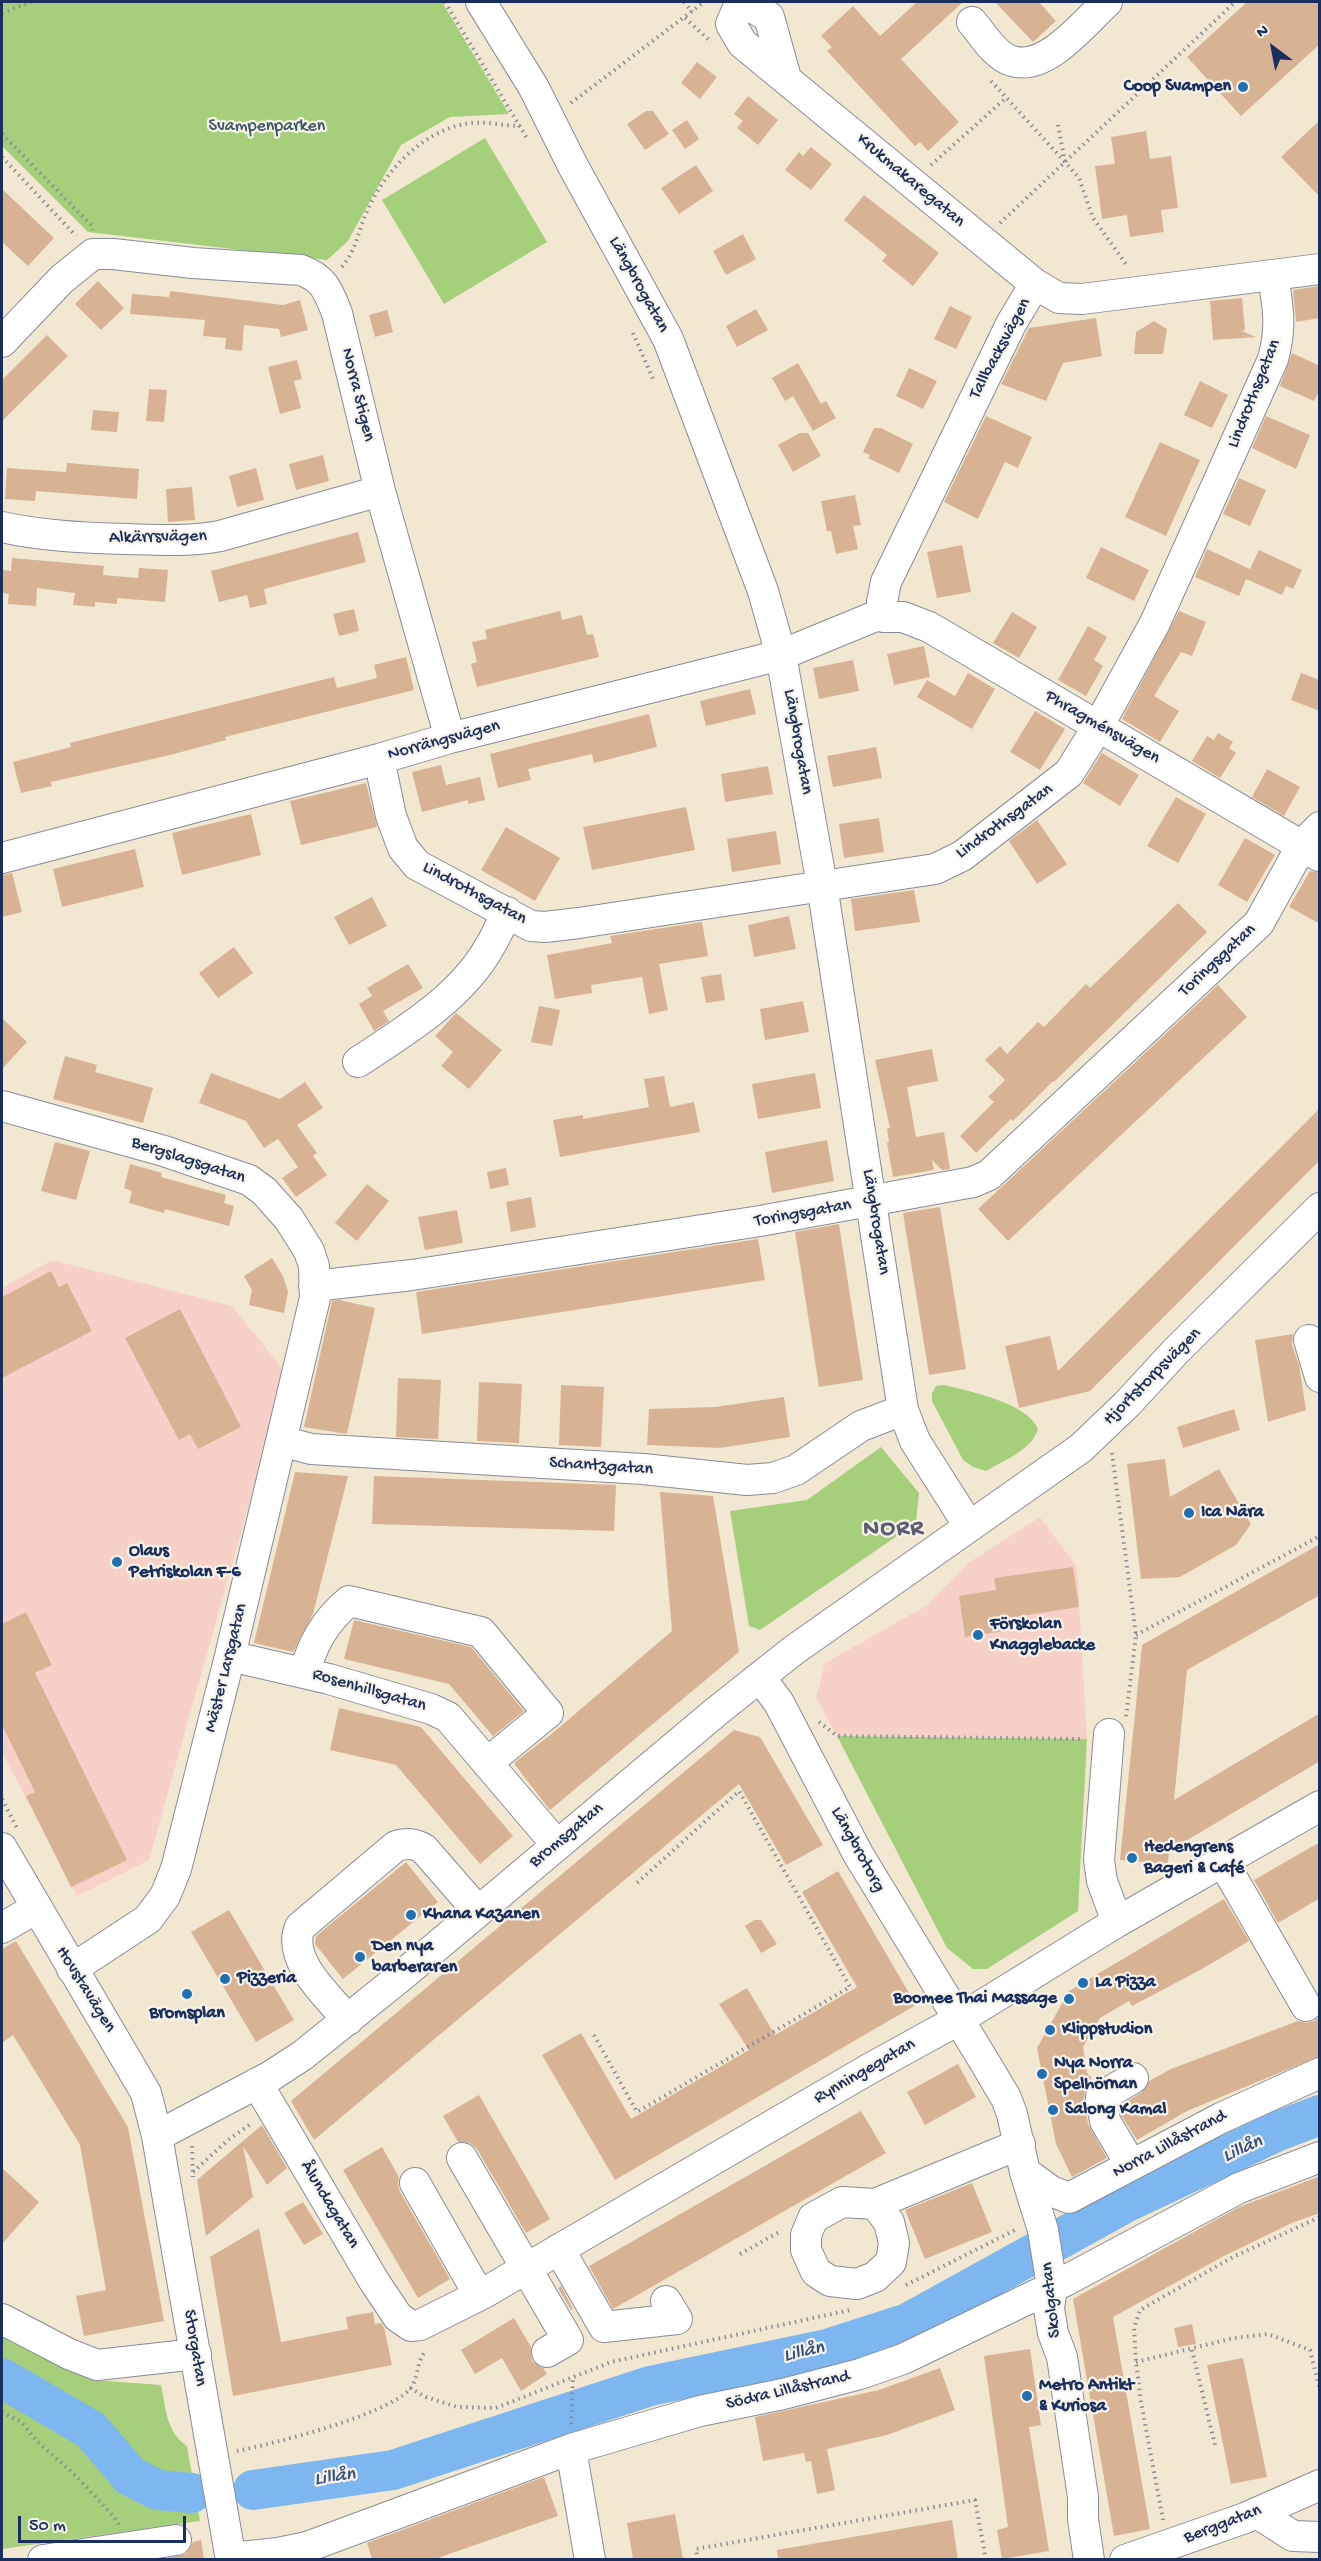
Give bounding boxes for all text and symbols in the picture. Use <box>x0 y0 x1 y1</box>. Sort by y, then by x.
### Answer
north arrow <box>1243 18 1303 78</box>
text: N <box>1254 21 1273 43</box>
place label: Coop Svampen <box>1124 76 1231 98</box>
marker: Coop Svampen <box>1236 80 1250 94</box>
park label: Svampenparken <box>209 116 325 138</box>
street label: Krukmakaregatan <box>851 129 969 233</box>
street label: Längbrogatan <box>603 233 673 337</box>
street label: Tallbacksvägen <box>965 295 1037 403</box>
street label: Lindrothsgatan <box>1223 337 1287 451</box>
street label: Norra Stigen <box>335 346 379 444</box>
street label: Alkärrsvägen <box>109 526 207 550</box>
street label: Phragménsvägen <box>1041 686 1163 770</box>
street label: Längbrogatan <box>777 688 817 796</box>
street label: Norrängsvägen <box>386 716 502 766</box>
street label: Lindrothsgatan <box>952 779 1058 865</box>
street label: Lindrothsgatan <box>418 857 530 931</box>
street label: Toringsgatan <box>1175 920 1261 1002</box>
street label: Bergslagsgatan <box>128 1132 248 1190</box>
street label: Längbrogatan <box>856 1168 894 1276</box>
street label: Toringsgatan <box>753 1195 853 1233</box>
street label: Hjortstorpsvägen <box>1099 1323 1207 1431</box>
street label: Schantzgatan <box>548 1453 654 1481</box>
place label: Ica Nära <box>1201 1502 1264 1524</box>
marker: Ica Nära <box>1182 1506 1196 1520</box>
district label: NORR <box>863 1516 925 1544</box>
place label: Olaus Petriskolan F-6 <box>129 1541 241 1584</box>
marker: Olaus Petriskolan F-6 <box>110 1555 124 1569</box>
street label: Mäster Larsgatan <box>201 1601 253 1735</box>
place label: Förskolan Knagglebacke <box>990 1614 1095 1656</box>
marker: Förskolan Knagglebacke <box>971 1628 985 1642</box>
street label: Rosenhillsgatan <box>310 1664 428 1718</box>
street label: Bromsgatan <box>525 1799 609 1873</box>
street label: Längbrotorg <box>825 1804 889 1896</box>
place label: Hedengrens Bageri & Café <box>1144 1837 1244 1880</box>
marker: Hedengrens Bageri & Café <box>1125 1851 1139 1865</box>
place label: Khana Kazanen <box>423 1904 540 1926</box>
marker: Khana Kazanen <box>404 1908 418 1922</box>
place label: Den nya barberaren <box>372 1936 457 1978</box>
street label: Hovstavägen <box>50 1943 120 2037</box>
marker: Den nya barberaren <box>353 1950 367 1964</box>
place label: Pizzeria <box>237 1968 296 1990</box>
marker: Pizzeria <box>218 1972 232 1986</box>
place label: La Pizza <box>1095 1972 1156 1994</box>
marker: La Pizza <box>1076 1976 1090 1990</box>
marker: Bromsplan <box>180 1987 194 2001</box>
place label: Boomee Thai Massage <box>893 1988 1057 2010</box>
marker: Boomee Thai Massage <box>1062 1992 1076 2006</box>
place label: Bromsplan <box>149 2003 225 2025</box>
place label: Klippstudion <box>1062 2019 1152 2041</box>
marker: Klippstudion <box>1043 2023 1057 2037</box>
street label: Rynningegatan <box>810 2034 920 2110</box>
place label: Nya Norra Spelhörnan <box>1054 2053 1137 2096</box>
marker: Nya Norra Spelhörnan <box>1035 2067 1049 2081</box>
place label: Salong Kamal <box>1065 2099 1166 2121</box>
marker: Salong Kamal <box>1046 2103 1060 2117</box>
street label: Norra Lillåstrand <box>1109 2106 1231 2184</box>
water label: Lillån <box>1219 2131 1267 2169</box>
street label: Ålundagatan <box>294 2157 364 2253</box>
street label: Skolgatan <box>1037 2261 1067 2339</box>
street label: Storgatan <box>177 2308 211 2388</box>
water label: Lillån <box>781 2337 827 2369</box>
street label: Södra Lillåstrand <box>724 2366 852 2416</box>
place label: Metro Antikt & Kuriosa <box>1039 2375 1134 2418</box>
marker: Metro Antikt & Kuriosa <box>1020 2389 1034 2403</box>
water label: Lillån <box>313 2463 357 2493</box>
street label: Berggatan <box>1181 2500 1265 2550</box>
scale bar <box>21 2504 189 2542</box>
text: 50 m <box>29 2516 66 2537</box>

